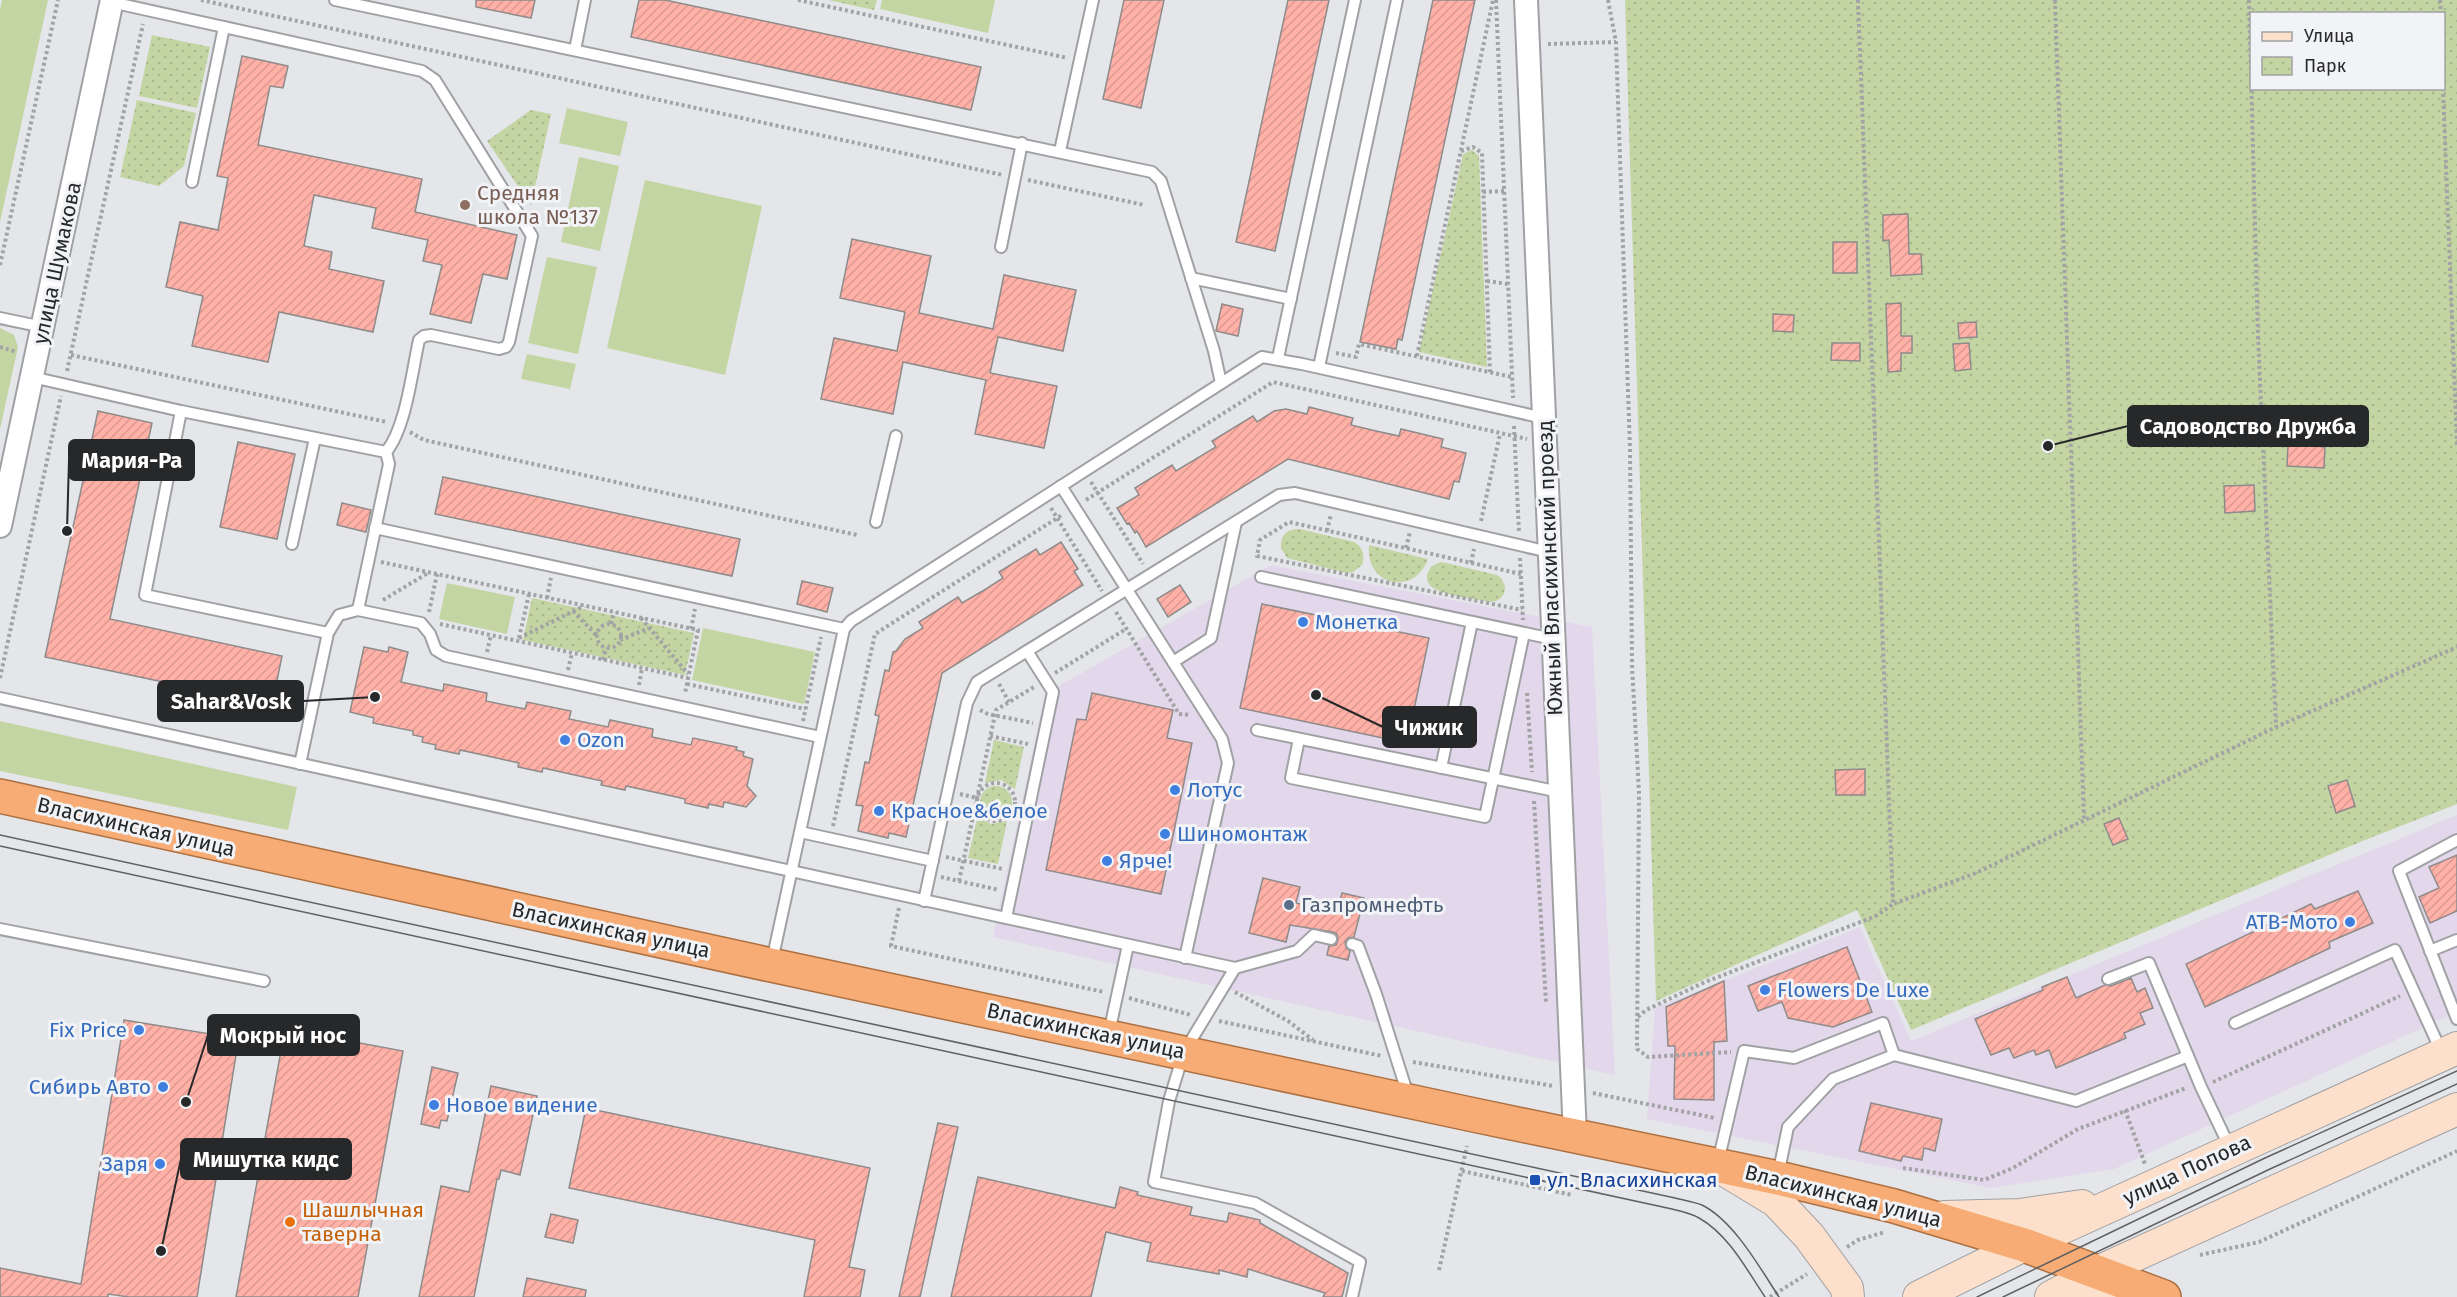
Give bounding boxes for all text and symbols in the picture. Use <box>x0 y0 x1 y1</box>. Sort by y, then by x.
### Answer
legend <box>2250 12 2445 90</box>
text: Улица <box>2304 25 2354 47</box>
text: Парк <box>2304 55 2347 77</box>
street label: улица Шумакова <box>27 179 87 347</box>
place label: Средняя школа №137 <box>477 180 598 230</box>
marker: Средняя школа №137 <box>458 198 472 212</box>
callout: Садоводство Дружба <box>2128 406 2368 446</box>
text: Садоводство Дружба <box>2140 413 2356 440</box>
street label: Южный Власихинский проезд <box>1532 420 1568 716</box>
callout: Мария-Ра <box>69 440 194 480</box>
text: Мария-Ра <box>82 447 182 474</box>
place label: Монетка <box>1315 609 1398 635</box>
marker: Монетка <box>1296 615 1310 629</box>
callout: Sahar&Vosk <box>158 681 303 721</box>
text: Sahar&Vosk <box>171 688 292 715</box>
callout: Чижик <box>1383 707 1476 747</box>
text: Чижик <box>1395 714 1464 741</box>
place label: Ozon <box>577 727 625 753</box>
marker: Ozon <box>558 733 572 747</box>
place label: Лотус <box>1187 777 1242 803</box>
marker: Лотус <box>1168 783 1182 797</box>
street label: Власихинская улица <box>35 792 237 862</box>
place label: Красное&белое <box>891 798 1048 824</box>
marker: Красное&белое <box>872 804 886 818</box>
place label: Шиномонтаж <box>1177 821 1308 847</box>
marker: Шиномонтаж <box>1158 827 1172 841</box>
place label: Ярче! <box>1119 848 1172 874</box>
marker: Ярче! <box>1100 854 1114 868</box>
place label: Газпромнефть <box>1301 892 1444 918</box>
street label: Власихинская улица <box>510 896 712 964</box>
marker: Газпромнефть <box>1282 898 1296 912</box>
place label: АТВ-Мото <box>2246 909 2338 935</box>
marker: АТВ-Мото <box>2343 915 2357 929</box>
place label: Flowers De Luxe <box>1777 977 1929 1003</box>
marker: Flowers De Luxe <box>1758 983 1772 997</box>
street label: Власихинская улица <box>985 997 1187 1065</box>
callout: Мокрый нос <box>208 1015 359 1055</box>
place label: Fix Price <box>49 1017 127 1043</box>
text: Мокрый нос <box>220 1022 347 1049</box>
marker: Fix Price <box>132 1023 146 1037</box>
place label: Сибирь Авто <box>29 1074 151 1100</box>
marker: Сибирь Авто <box>156 1080 170 1094</box>
place label: Новое видение <box>446 1092 598 1118</box>
marker: Новое видение <box>427 1098 441 1112</box>
street label: улица Попова <box>2119 1129 2255 1211</box>
callout: Мишутка кидс <box>181 1139 351 1179</box>
text: Мишутка кидс <box>193 1146 339 1173</box>
place label: Заря <box>102 1151 148 1177</box>
marker: Заря <box>153 1157 167 1171</box>
street label: Власихинская улица <box>1742 1159 1944 1233</box>
place label: ул. Власихинская <box>1547 1167 1718 1193</box>
marker: ул. Власихинская <box>1528 1173 1542 1187</box>
place label: Шашлычная таверна <box>302 1197 424 1247</box>
marker: Шашлычная таверна <box>283 1215 297 1229</box>

